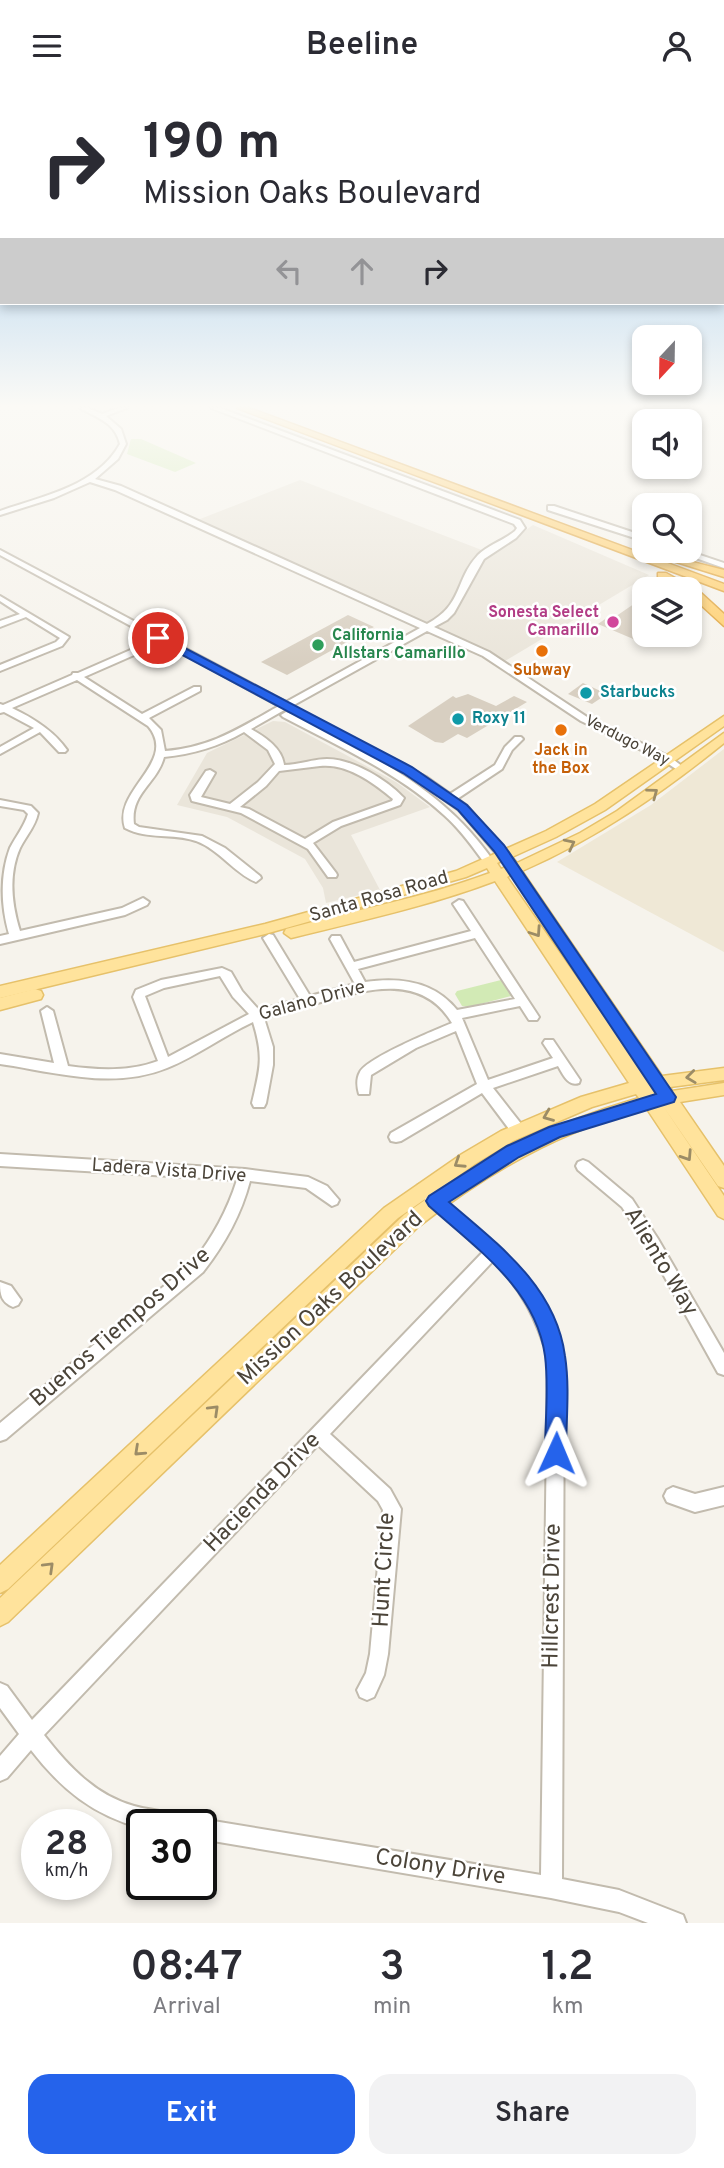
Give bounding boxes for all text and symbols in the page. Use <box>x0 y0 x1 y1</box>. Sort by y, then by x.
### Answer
text: Beeline <box>306 26 418 66</box>
icon: menu <box>28 27 66 65</box>
icon: person <box>658 27 696 65</box>
text: 190 m <box>143 114 280 176</box>
icon: right <box>28 119 119 210</box>
text: Mission Oaks Boulevard <box>143 175 481 215</box>
icon: left <box>270 252 308 290</box>
icon: ahead <box>343 252 381 290</box>
icon: right <box>416 252 454 290</box>
north arrow <box>632 325 702 395</box>
map controls <box>632 325 702 647</box>
button: sound <box>632 409 702 479</box>
button: search <box>632 493 702 563</box>
button: layers <box>632 577 702 647</box>
place label: Sonesta Select Camarillo <box>488 603 599 641</box>
pin <box>128 608 188 668</box>
marker: Sonesta Select Camarillo <box>605 614 621 630</box>
icon: arrive <box>139 619 177 657</box>
place label: California Allstars Camarillo <box>332 626 466 664</box>
marker: California Allstars Camarillo <box>310 637 326 653</box>
marker: Subway <box>534 643 550 659</box>
place label: Subway <box>513 661 571 681</box>
place label: Starbucks <box>600 683 675 703</box>
marker: Starbucks <box>578 685 594 701</box>
place label: Roxy 11 <box>472 709 526 729</box>
marker: Roxy 11 <box>450 711 466 727</box>
street label: Verdugo Way <box>581 711 673 771</box>
marker: Jack in the Box <box>553 722 569 738</box>
place label: Jack in the Box <box>532 741 590 779</box>
one-way arrow <box>645 788 658 801</box>
one-way arrow <box>563 839 575 853</box>
street label: Santa Rosa Road <box>307 866 451 928</box>
one-way arrow <box>528 924 540 937</box>
street label: Galano Drive <box>256 975 368 1027</box>
one-way arrow <box>685 1070 697 1085</box>
one-way arrow <box>542 1108 554 1122</box>
one-way arrow <box>679 1149 692 1162</box>
street label: Ladera Vista Drive <box>91 1154 247 1188</box>
one-way arrow <box>454 1155 467 1168</box>
street label: Aliento Way <box>616 1202 704 1322</box>
street label: Mission Oaks Boulevard <box>232 1205 430 1393</box>
street label: Buenos Tiempos Drive <box>25 1242 217 1414</box>
one-way arrow <box>205 1405 218 1418</box>
position arrow <box>519 1416 593 1490</box>
street label: Hacienda Drive <box>198 1427 328 1559</box>
one-way arrow <box>134 1442 147 1455</box>
street label: Hunt Circle <box>368 1512 402 1628</box>
street label: Hillcrest Drive <box>537 1523 569 1669</box>
one-way arrow <box>41 1563 54 1575</box>
speed limit sign: 30 <box>126 1809 217 1900</box>
text: 28 <box>45 1823 88 1867</box>
street label: Colony Drive <box>373 1843 507 1893</box>
text: km/h <box>45 1860 88 1883</box>
text: 08:47 <box>130 1942 243 1995</box>
text: 3 <box>380 1942 405 1995</box>
text: 1.2 <box>542 1942 594 1995</box>
text: Arrival <box>152 1993 221 2022</box>
text: min <box>373 1993 411 2022</box>
text: km <box>552 1993 584 2022</box>
button: Exit <box>28 2074 355 2154</box>
button: Share <box>369 2074 696 2154</box>

